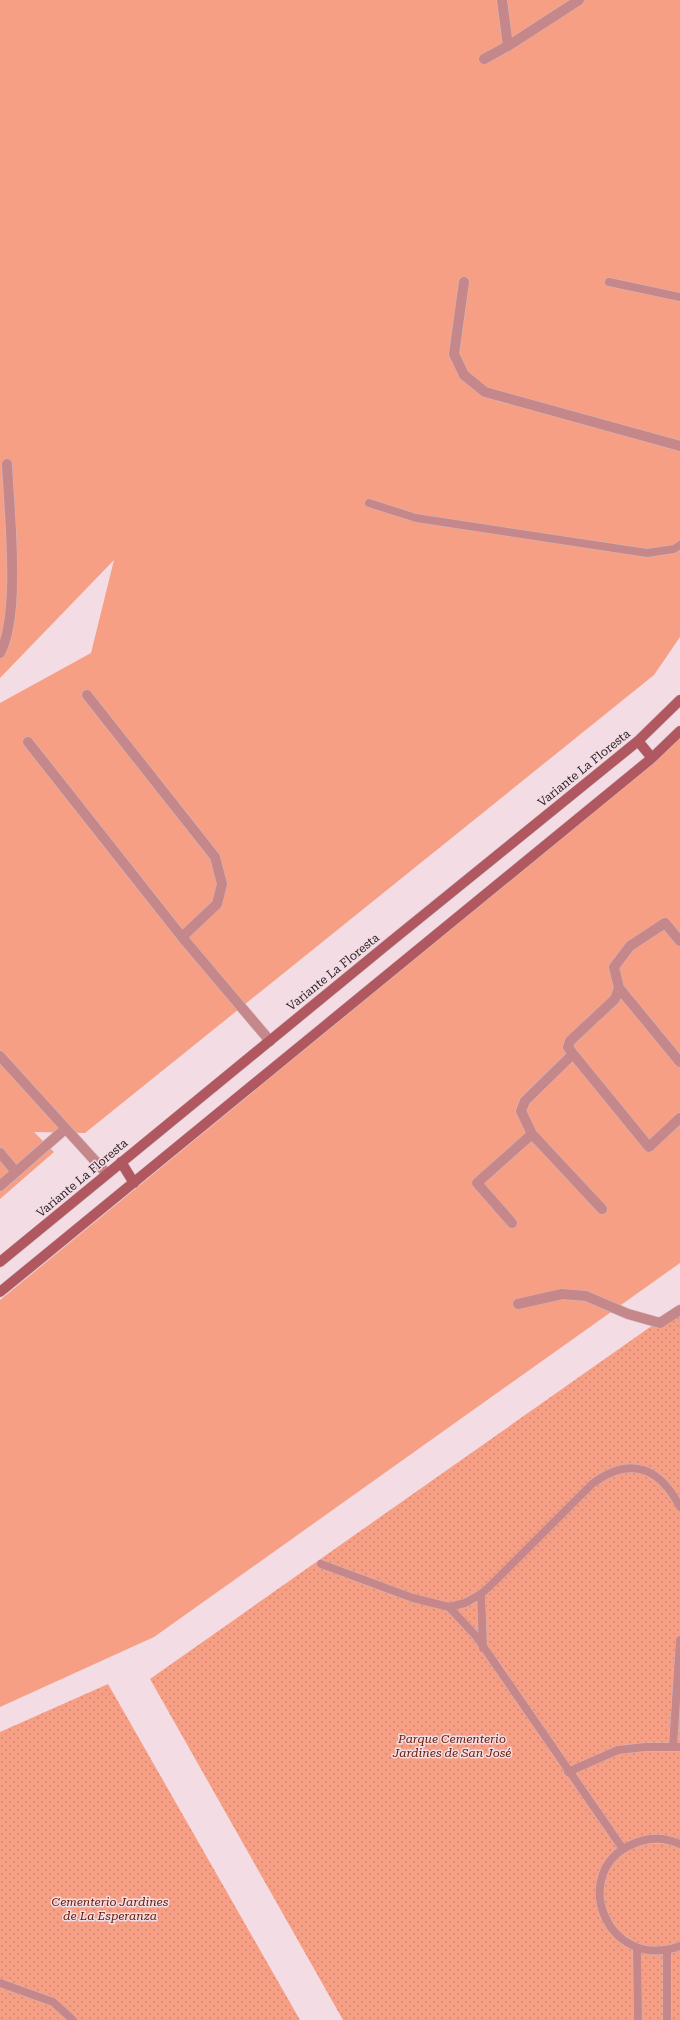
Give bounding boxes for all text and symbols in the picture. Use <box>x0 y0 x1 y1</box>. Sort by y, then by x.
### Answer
street label: Variante La Floresta <box>535 726 633 809</box>
street label: Variante La Floresta <box>284 930 382 1013</box>
street label: Variante La Floresta <box>34 1136 131 1220</box>
park label: Parque Cementerio Jardines de San José <box>392 1732 511 1760</box>
park label: Cementerio Jardines de La Esperanza <box>52 1895 169 1923</box>

